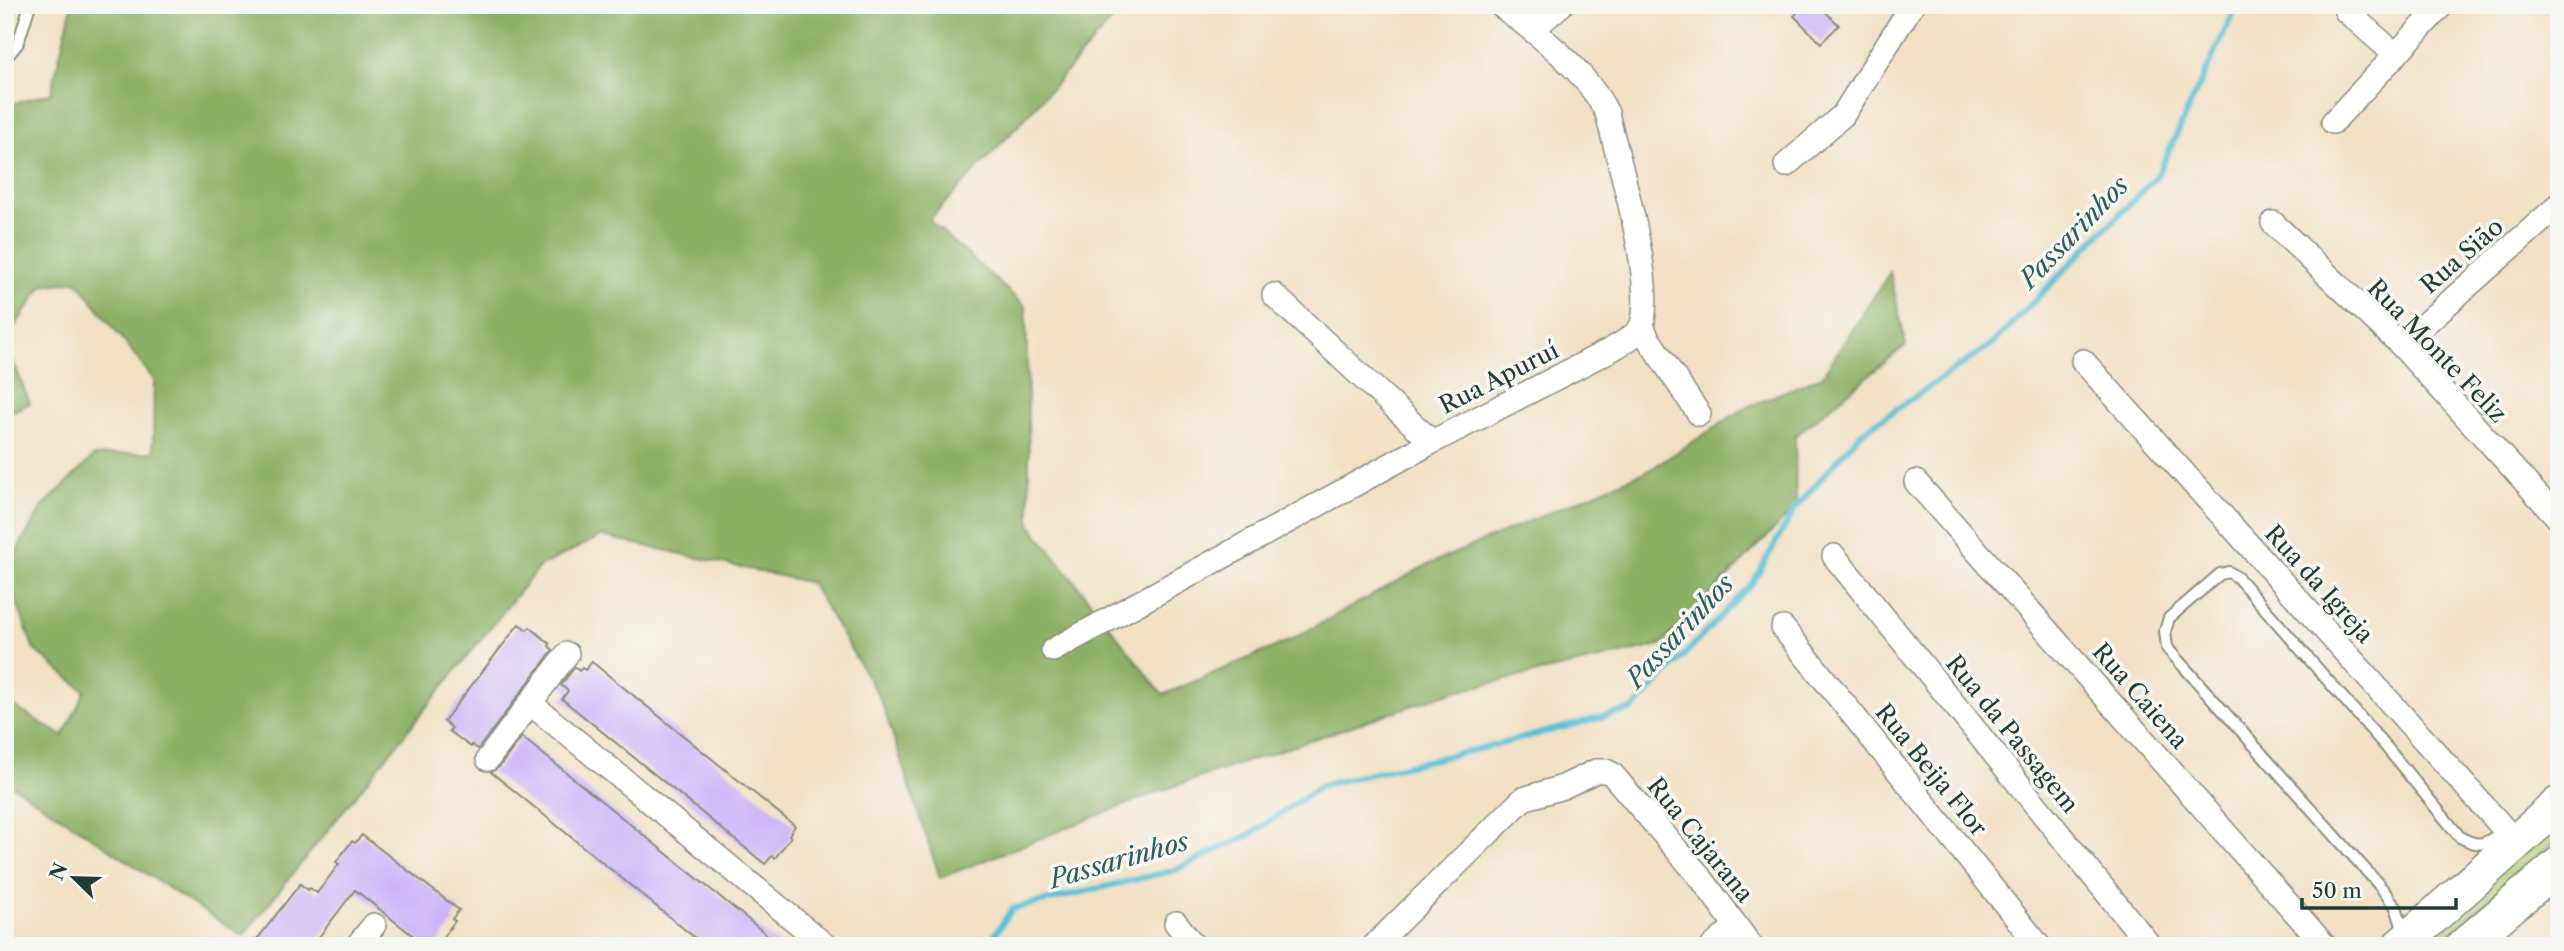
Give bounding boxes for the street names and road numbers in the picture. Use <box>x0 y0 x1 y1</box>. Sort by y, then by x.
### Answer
street label: Rua Sião <box>2414 212 2509 299</box>
street label: Rua Monte Feliz <box>2362 273 2513 428</box>
street label: Rua Apuruí <box>1434 335 1563 420</box>
street label: Rua da Igreja <box>2259 519 2380 649</box>
street label: Rua Caiena <box>2087 637 2194 755</box>
street label: Rua da Passagem <box>1940 649 2085 818</box>
street label: Rua Beija Flor <box>1869 698 1994 842</box>
street label: Rua Cajarana <box>1641 771 1760 908</box>

